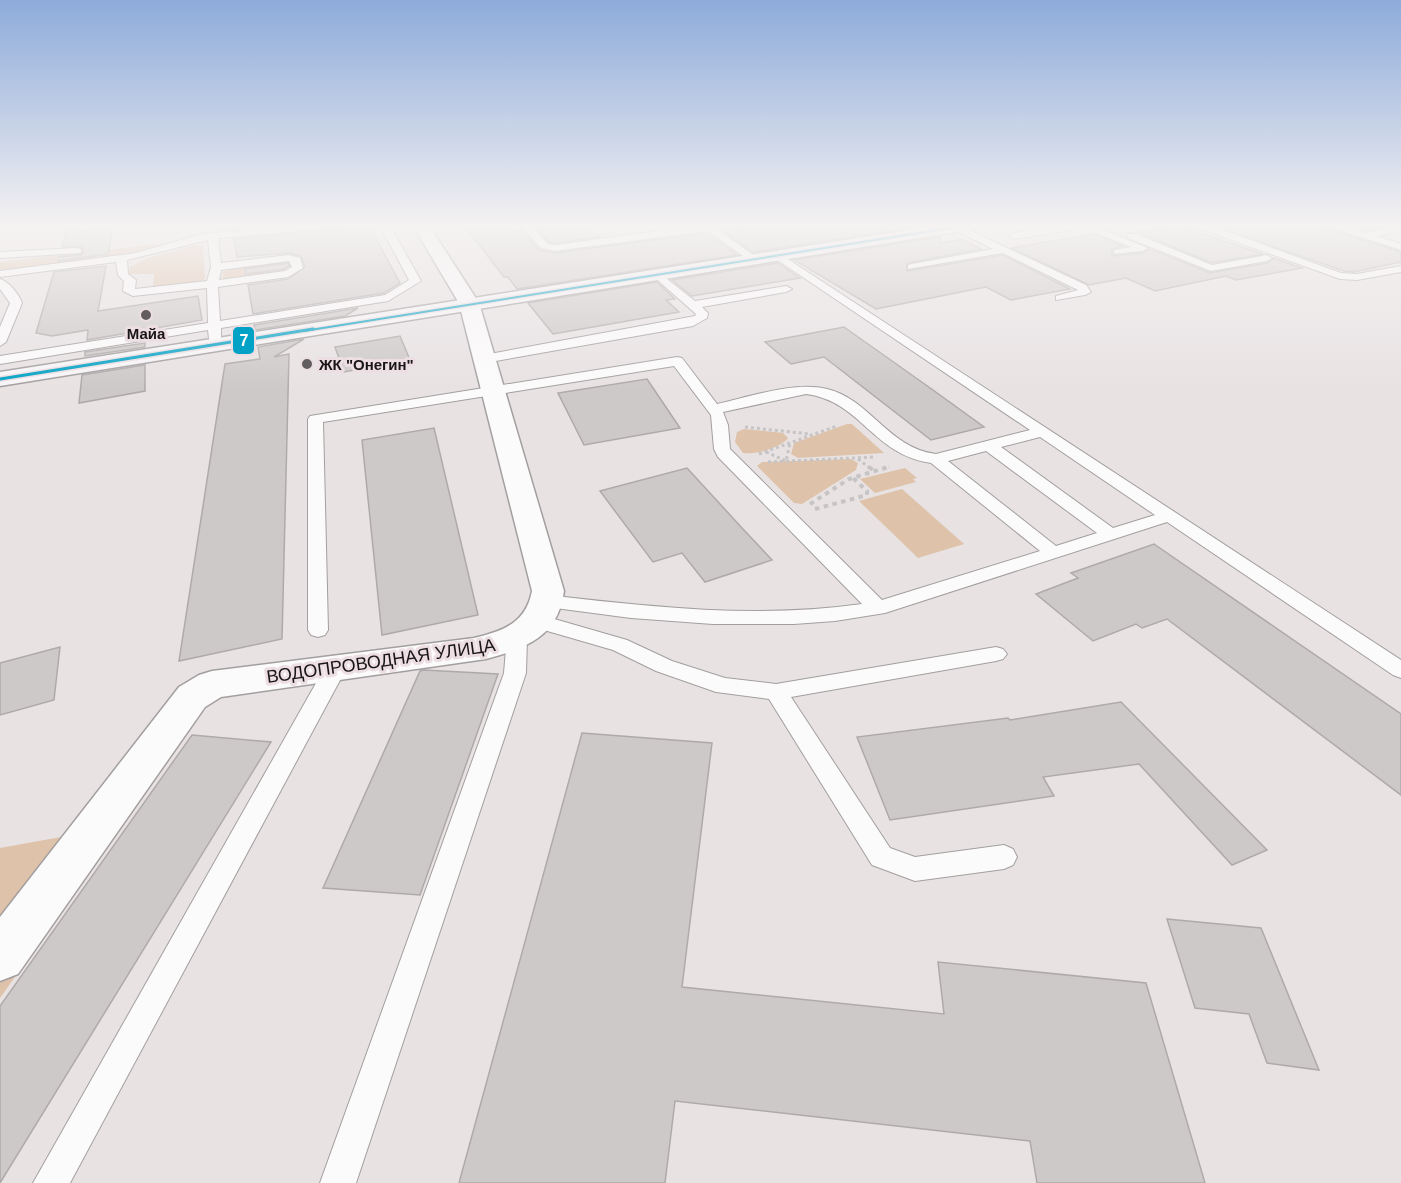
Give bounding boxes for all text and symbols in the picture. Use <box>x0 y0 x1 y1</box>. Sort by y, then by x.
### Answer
marker: Майа <box>139 308 153 322</box>
place label: Майа <box>127 325 166 342</box>
line badge: 7 <box>232 326 255 355</box>
text: 7 <box>240 332 249 349</box>
place label: ЖК "Онегин" <box>318 356 414 373</box>
marker: ЖК "Онегин" <box>300 357 314 371</box>
street label: ВОДОПРОВОДНАЯ УЛИЦА <box>265 635 497 687</box>

